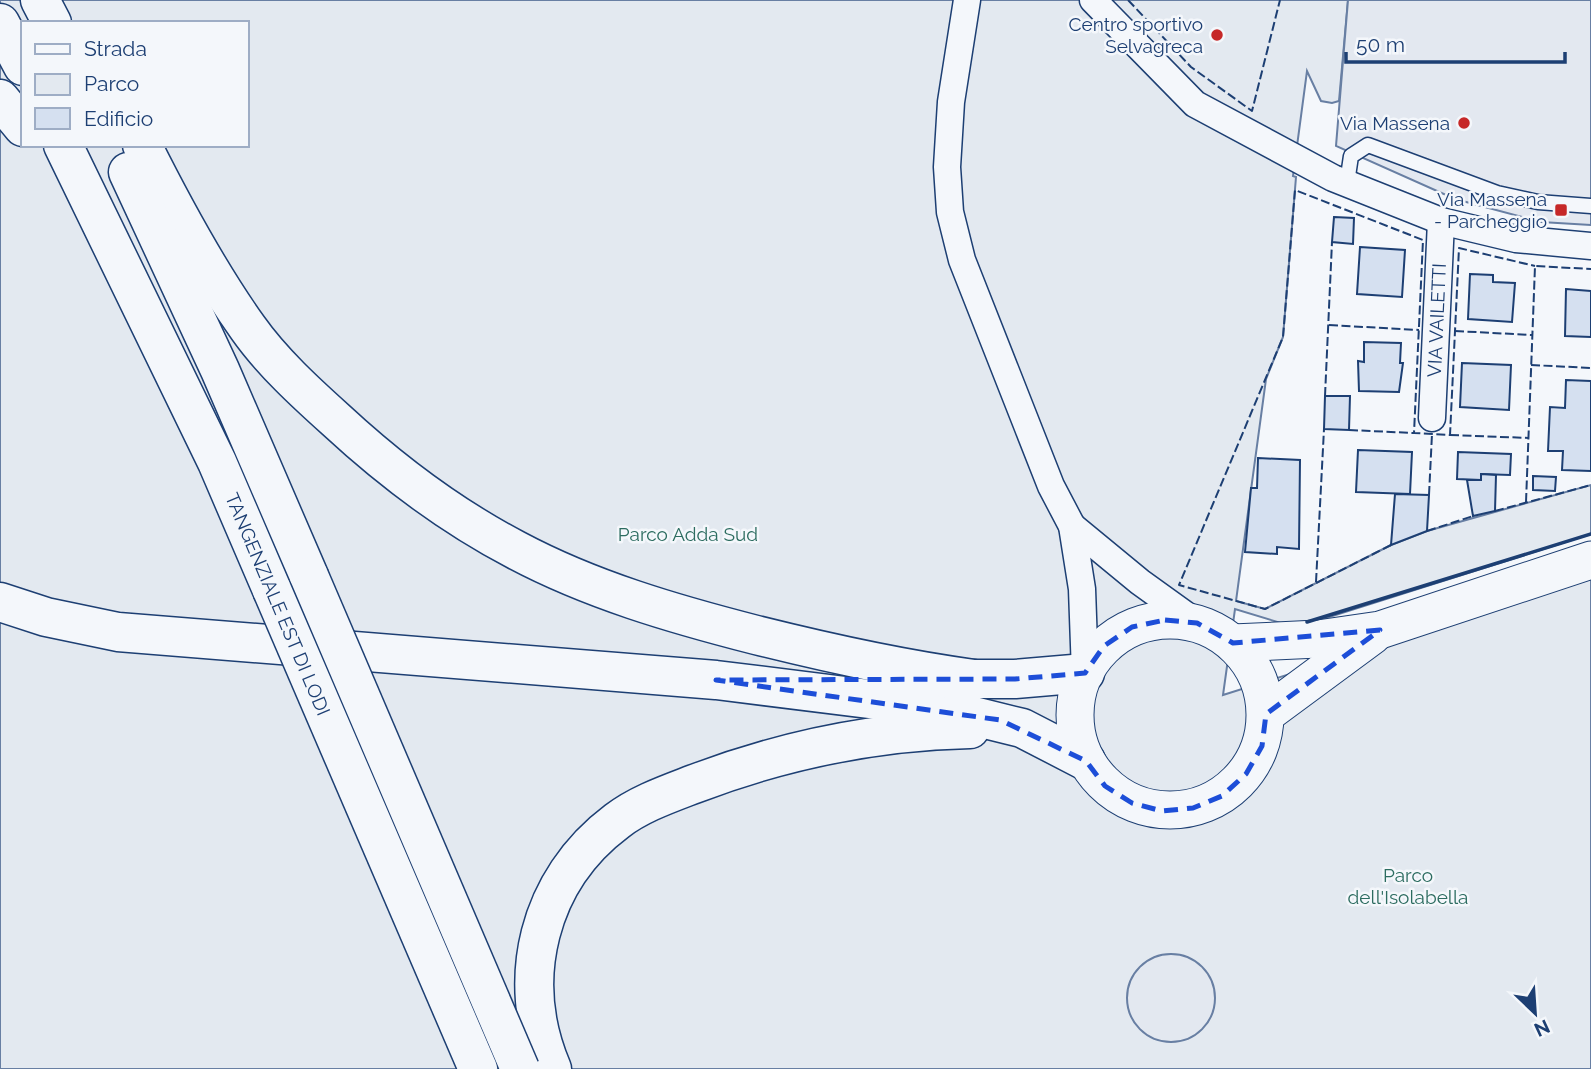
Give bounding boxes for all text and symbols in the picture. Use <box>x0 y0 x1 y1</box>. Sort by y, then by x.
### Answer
place label: Centro sportivo Selvagreca <box>1068 13 1203 57</box>
legend <box>21 21 248 147</box>
scale bar <box>1346 21 1565 65</box>
marker: Centro sportivo Selvagreca <box>1209 27 1225 43</box>
text: 50 m <box>1356 32 1405 57</box>
text: Strada <box>84 36 147 61</box>
text: Parco <box>84 71 139 96</box>
text: Edificio <box>84 106 153 131</box>
place label: Via Massena <box>1340 112 1450 134</box>
marker: Via Massena <box>1456 115 1472 131</box>
place label: Via Massena - Parcheggio <box>1434 188 1547 232</box>
marker: Via Massena - Parcheggio <box>1553 202 1569 218</box>
street label: VIA VAILETTI <box>1423 263 1450 378</box>
street label: TANGENZIALE EST DI LODI <box>221 489 335 719</box>
park label: Parco Adda Sud <box>618 523 758 545</box>
park label: Parco dell'Isolabella <box>1348 864 1468 908</box>
north arrow <box>1500 978 1570 1048</box>
text: N <box>1531 1015 1553 1041</box>

